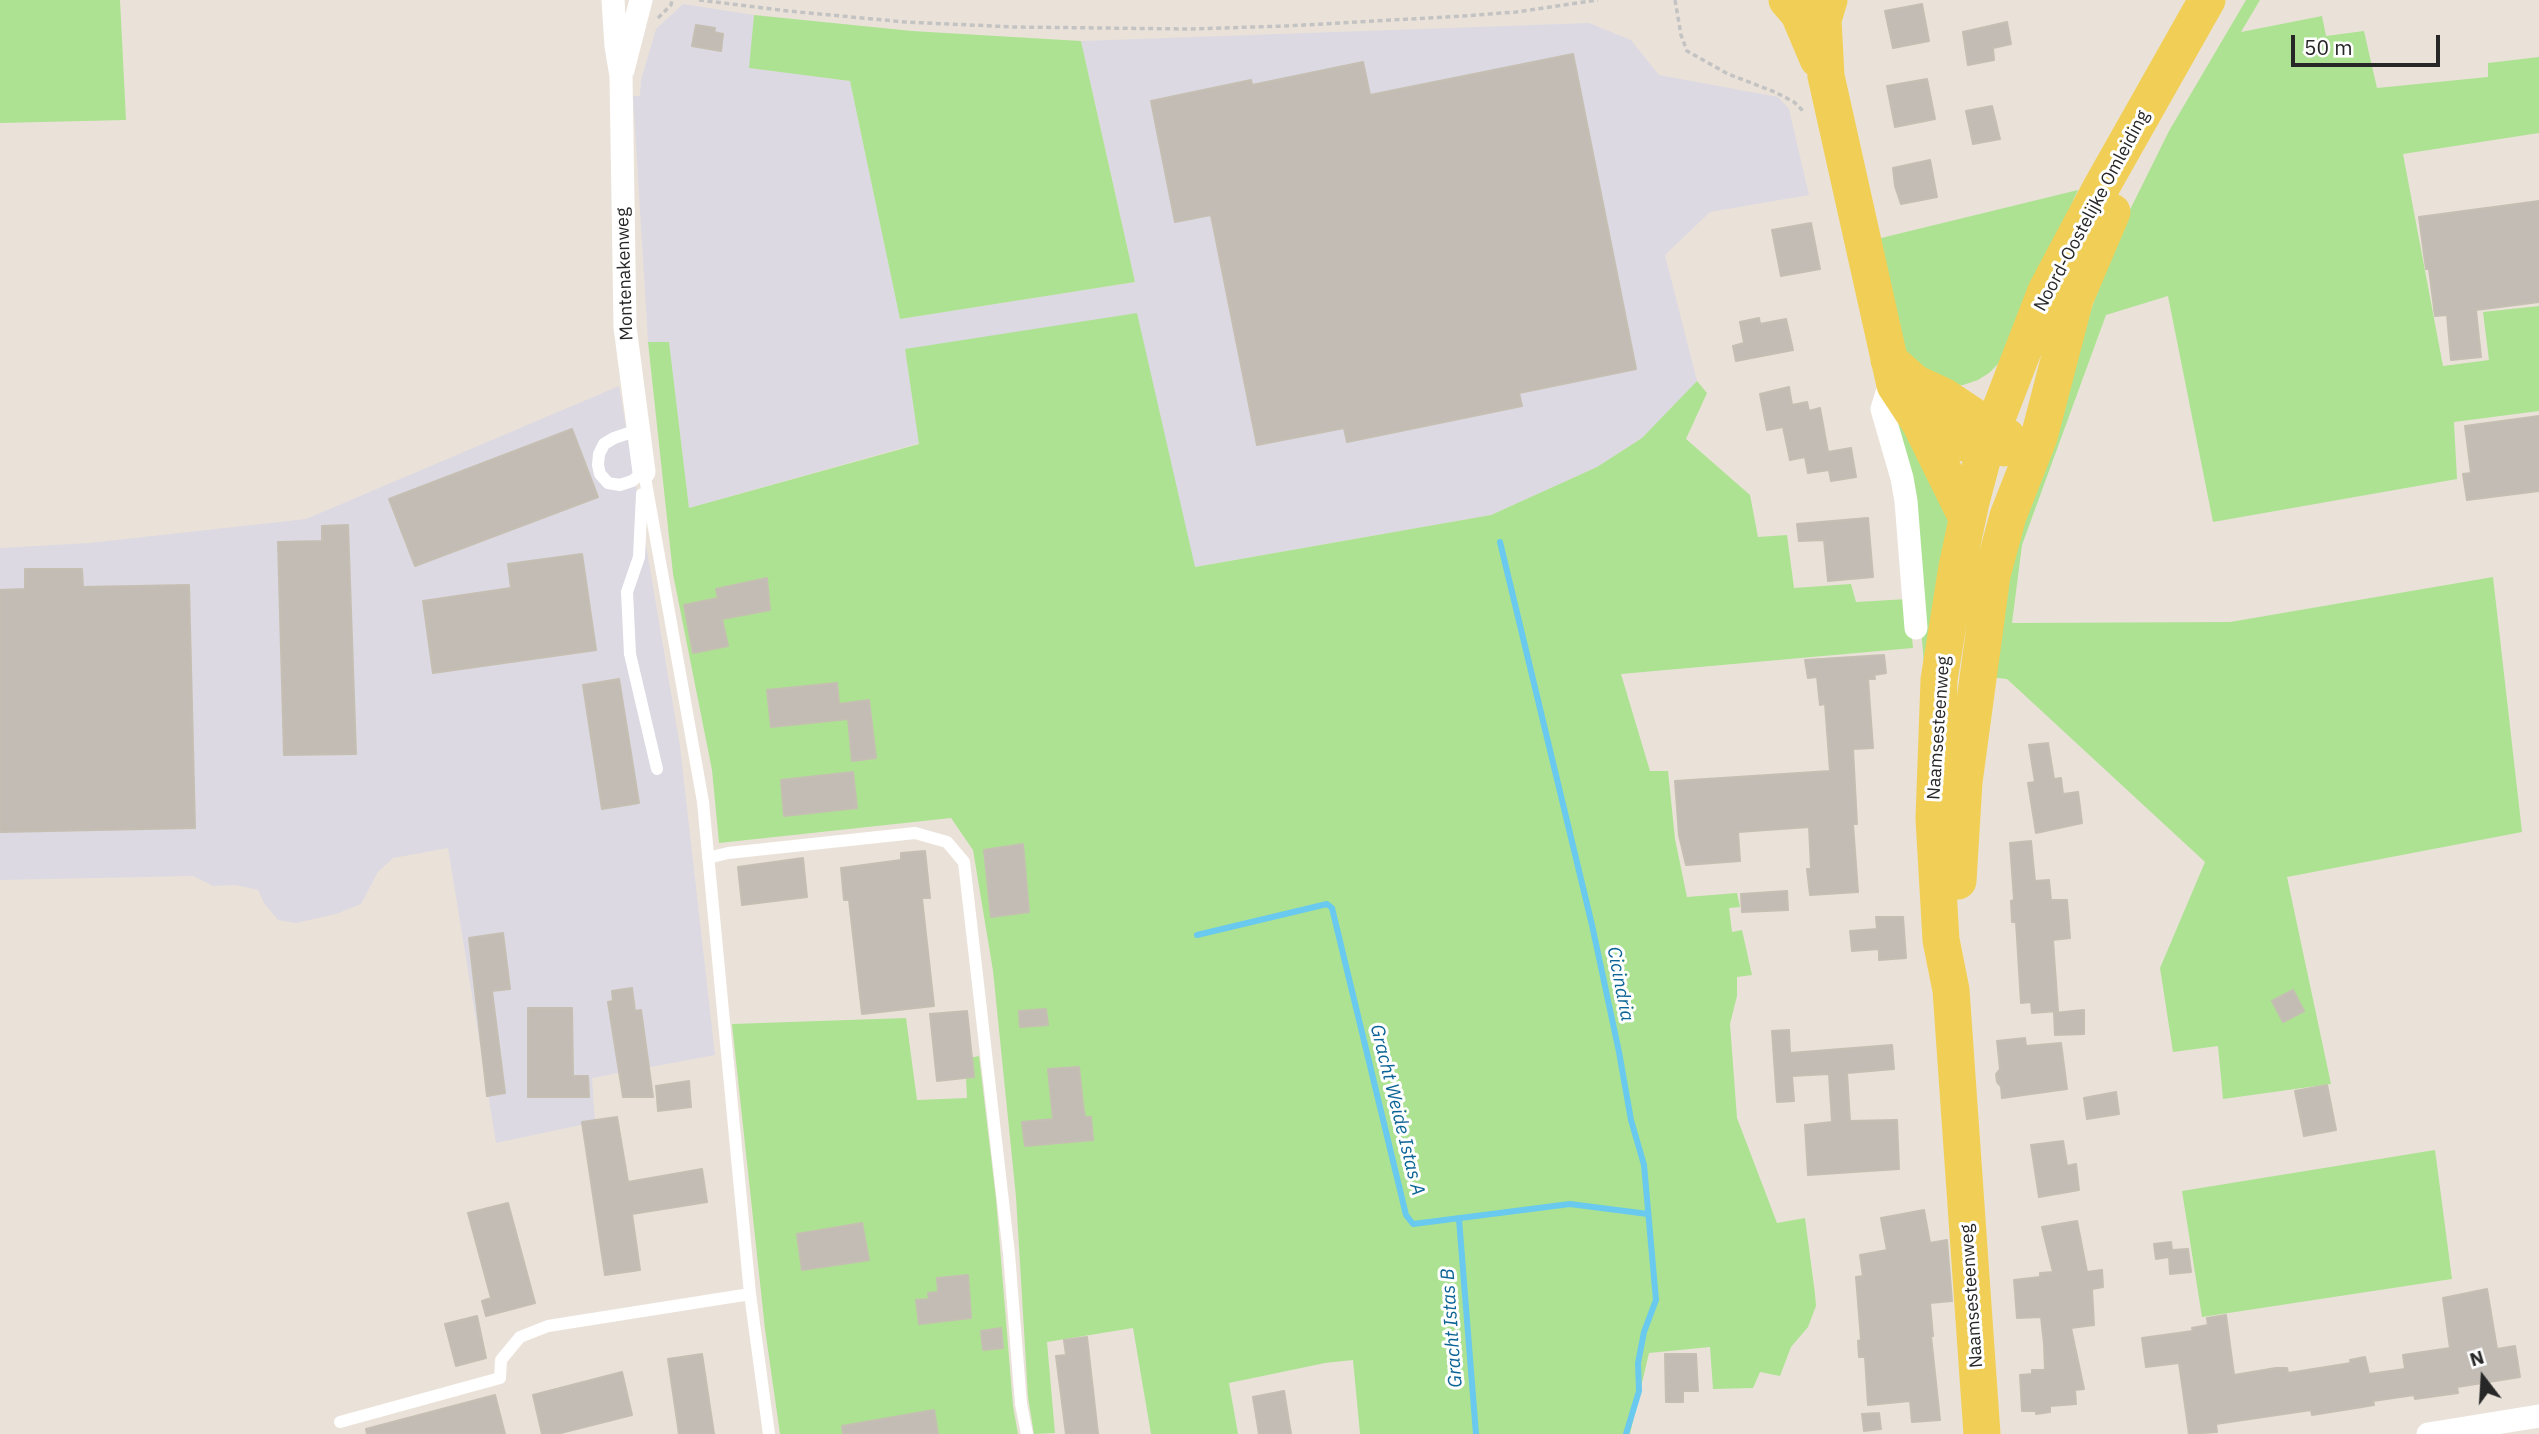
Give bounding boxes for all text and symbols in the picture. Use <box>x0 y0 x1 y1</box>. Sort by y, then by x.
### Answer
scale bar <box>2294 21 2443 65</box>
text: 50 m <box>2304 33 2353 61</box>
street label: Noord-Oostelijke Omleiding <box>2030 107 2154 315</box>
street label: Montenakenweg <box>612 207 638 341</box>
street label: Naamsesteenweg <box>1923 655 1955 801</box>
water label: Cicindria <box>1602 945 1638 1023</box>
water label: Gracht Weide Istas A <box>1365 1022 1429 1198</box>
street label: Naamsesteenweg <box>1956 1223 1988 1369</box>
water label: Gracht Istas B <box>1436 1268 1468 1388</box>
north arrow <box>2448 1343 2518 1413</box>
text: N <box>2467 1344 2487 1371</box>

